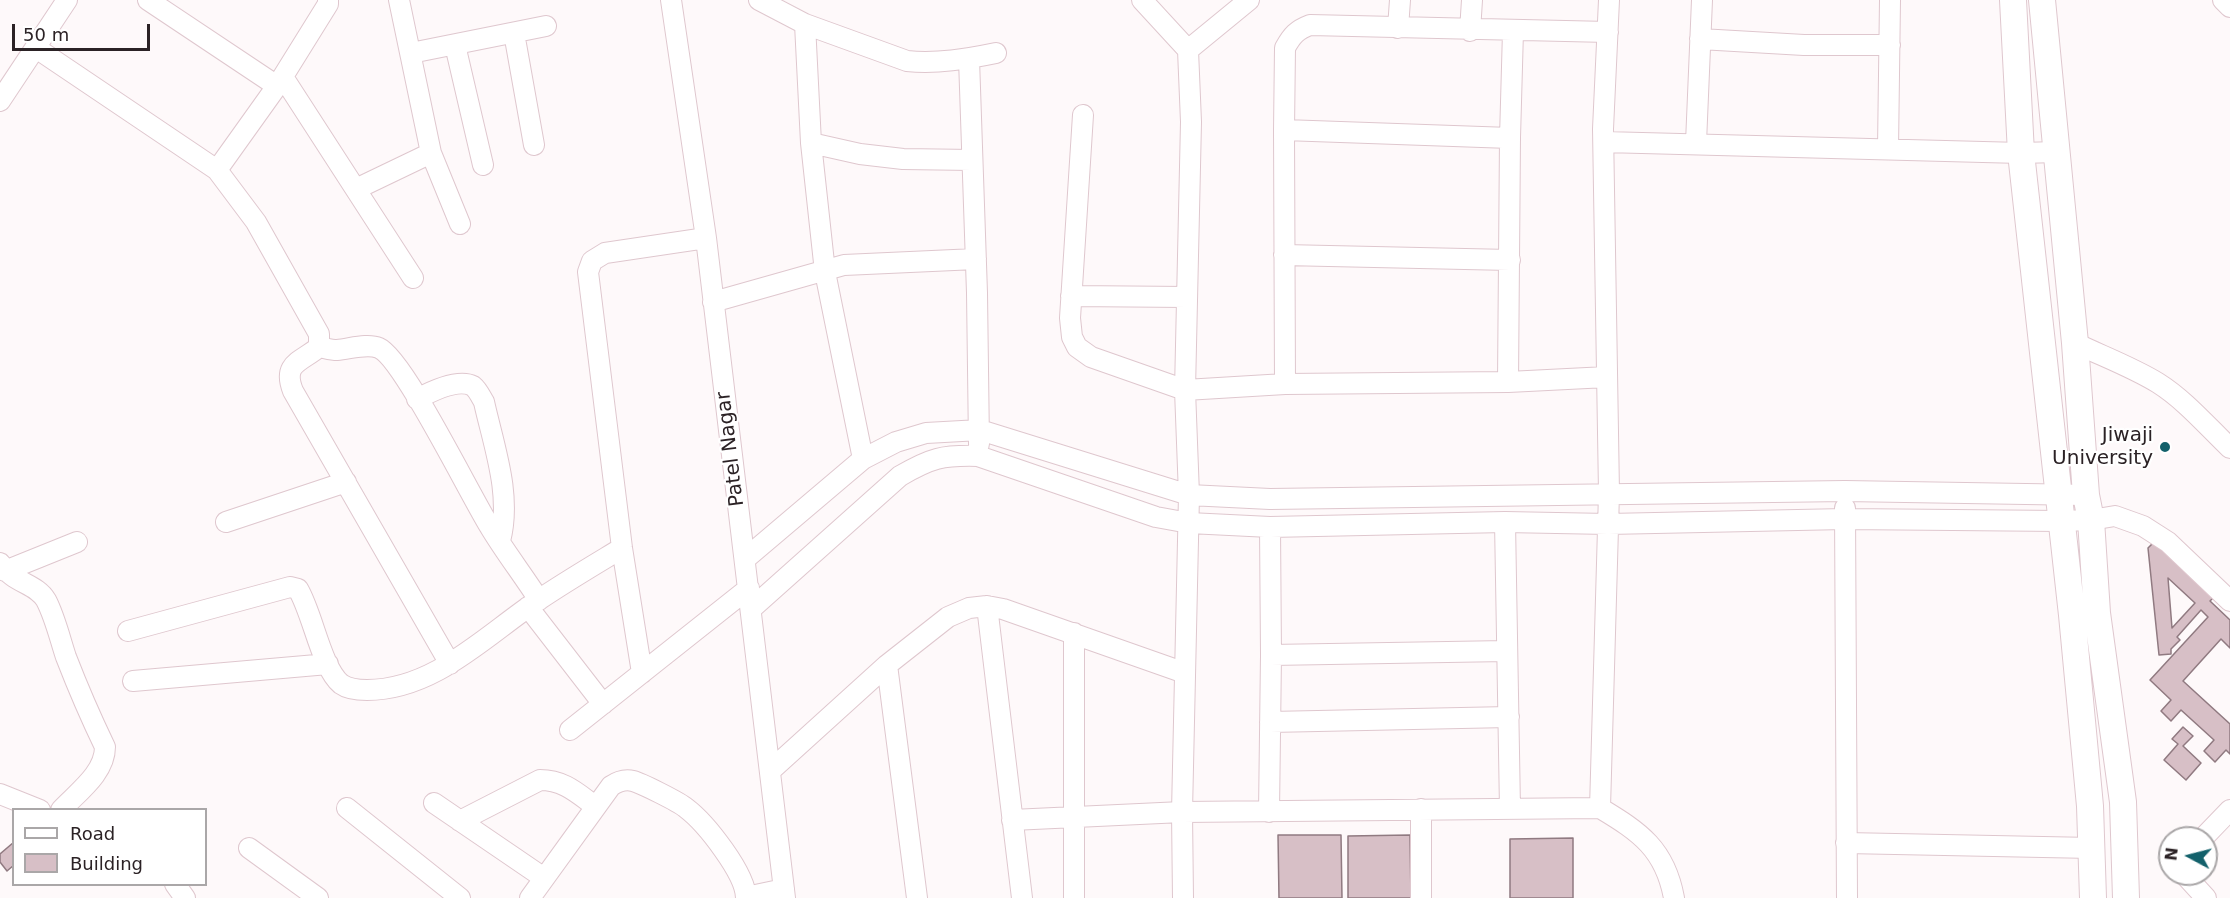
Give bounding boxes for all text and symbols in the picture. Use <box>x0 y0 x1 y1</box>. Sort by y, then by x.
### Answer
scale bar <box>15 12 153 50</box>
text: 50 m <box>23 24 69 45</box>
street label: Patel Nagar <box>712 390 750 508</box>
place label: Jiwaji University <box>2052 424 2153 471</box>
marker: Jiwaji University <box>2158 440 2172 454</box>
legend <box>12 808 207 886</box>
text: Road <box>70 823 115 844</box>
north arrow <box>2158 826 2218 886</box>
text: N <box>2161 846 2182 862</box>
text: Building <box>70 853 143 874</box>

